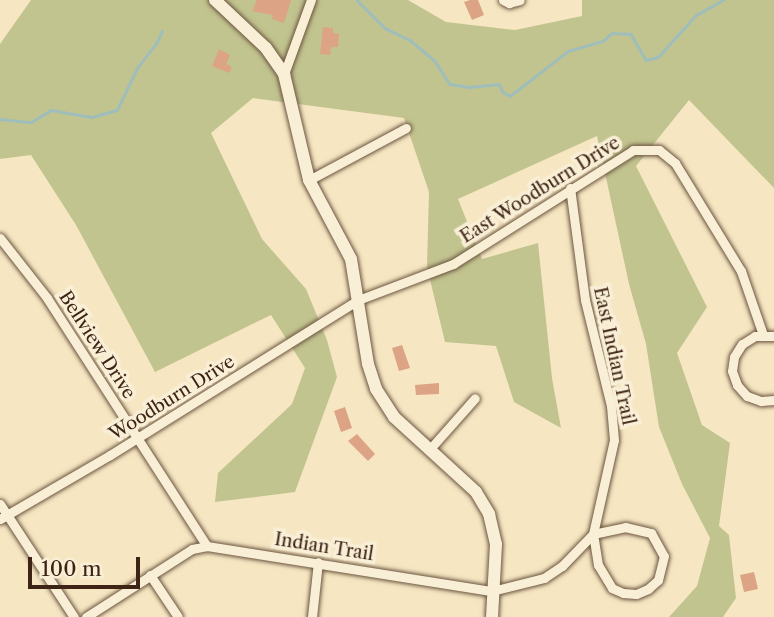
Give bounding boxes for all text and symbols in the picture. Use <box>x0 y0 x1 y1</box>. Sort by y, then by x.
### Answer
street label: East Woodburn Drive <box>456 132 624 248</box>
street label: East Indian Trail <box>589 285 639 427</box>
street label: Bellview Drive <box>54 287 140 403</box>
street label: Woodburn Drive <box>105 351 239 445</box>
street label: Indian Trail <box>273 528 375 566</box>
scale bar <box>32 544 144 588</box>
text: 100 m <box>41 556 102 581</box>

